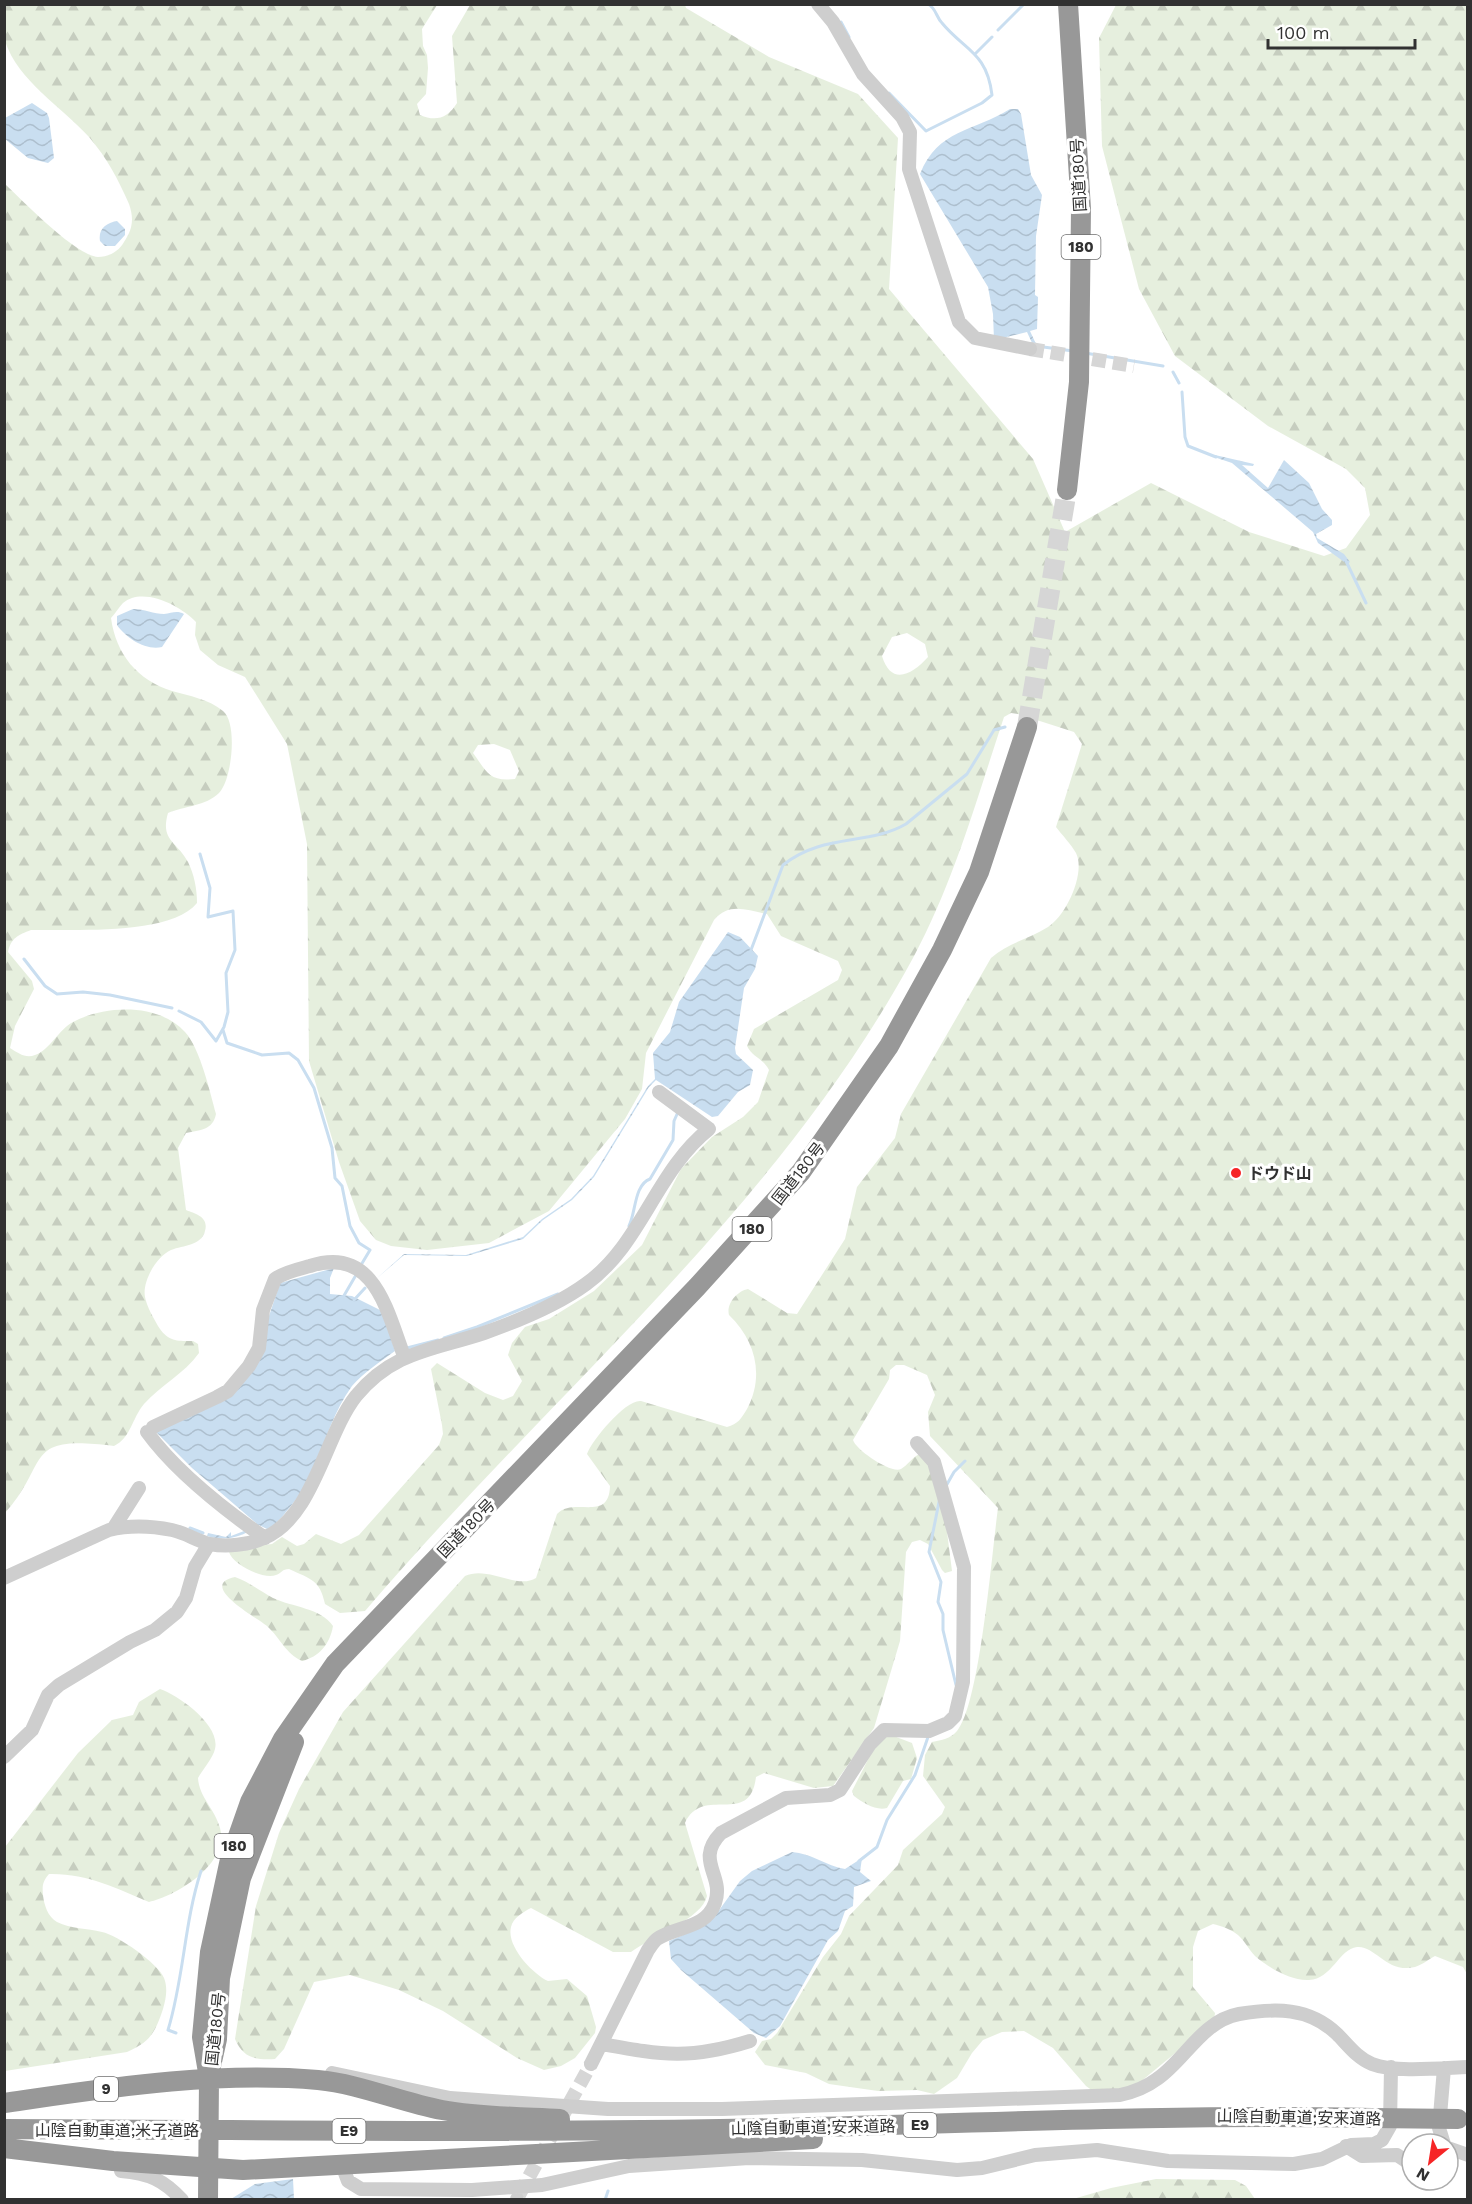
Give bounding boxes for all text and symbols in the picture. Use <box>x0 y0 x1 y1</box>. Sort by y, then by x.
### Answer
scale bar <box>1268 12 1415 50</box>
text: 100 m <box>1277 22 1330 43</box>
street label: 国道180号 <box>1067 137 1090 212</box>
road number: 180 <box>1062 235 1100 259</box>
street label: 国道180号 <box>768 1138 829 1208</box>
place label: ドウド山 <box>1248 1164 1312 1183</box>
marker: ドウド山 <box>1229 1166 1243 1180</box>
road number: 180 <box>732 1217 771 1241</box>
street label: 国道180号 <box>434 1495 499 1562</box>
road number: 180 <box>214 1834 254 1858</box>
street label: 国道180号 <box>202 1991 229 2067</box>
road number: 9 <box>94 2077 118 2101</box>
street label: 山陰自動車道;安来道路 <box>1216 2107 1382 2128</box>
road number: E9 <box>904 2113 936 2137</box>
street label: 山陰自動車道;安来道路 <box>730 2117 896 2138</box>
road number: E9 <box>332 2119 366 2143</box>
street label: 山陰自動車道;米子道路 <box>35 2121 199 2140</box>
north arrow <box>1400 2132 1460 2192</box>
text: N <box>1413 2163 1433 2186</box>

